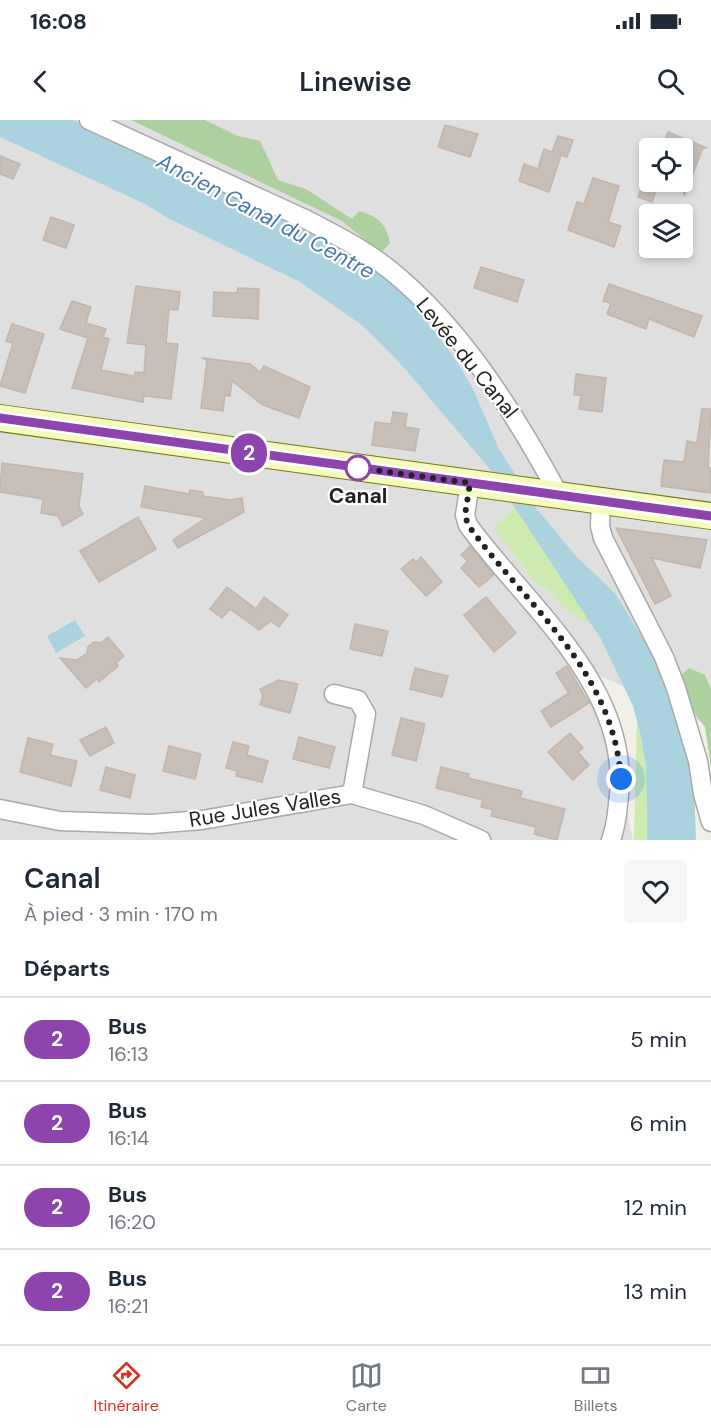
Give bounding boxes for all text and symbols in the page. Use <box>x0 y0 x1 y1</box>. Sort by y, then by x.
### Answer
text: 16:08 <box>30 7 87 36</box>
text: Linewise <box>299 64 412 99</box>
icon: back <box>24 65 57 98</box>
icon: search <box>654 65 687 98</box>
map controls <box>639 138 693 258</box>
button: locate <box>639 138 693 192</box>
water label: Ancien Canal du Centre <box>151 146 380 286</box>
button: layers <box>639 204 693 258</box>
street label: Levée du Canal <box>410 292 524 424</box>
line badge: 2 <box>230 434 268 472</box>
text: 2 <box>243 439 255 467</box>
marker: Canal <box>345 455 371 481</box>
place label: Canal <box>329 482 387 510</box>
your location <box>606 764 636 794</box>
street label: Rue Jules Valles <box>187 782 343 834</box>
text: Canal <box>24 860 101 897</box>
button: heart <box>624 860 687 923</box>
text: À pied · 3 min · 170 m <box>24 901 218 927</box>
text: Départs <box>24 954 110 983</box>
text: Bus <box>108 1012 147 1041</box>
text: 2 <box>51 1025 63 1053</box>
text: 5 min <box>630 1025 687 1054</box>
text: 16:13 <box>108 1041 149 1067</box>
text: Bus <box>108 1096 147 1125</box>
text: 2 <box>51 1109 63 1137</box>
text: 6 min <box>630 1109 687 1138</box>
text: 16:14 <box>108 1125 149 1151</box>
text: Bus <box>108 1180 147 1209</box>
text: 2 <box>51 1193 63 1221</box>
text: 12 min <box>624 1193 687 1222</box>
text: 16:20 <box>108 1209 156 1235</box>
text: Bus <box>108 1264 147 1293</box>
text: 2 <box>51 1277 63 1305</box>
text: 13 min <box>624 1277 687 1306</box>
text: 16:21 <box>108 1293 149 1319</box>
tab: Itinéraire <box>93 1359 159 1416</box>
tab: Carte <box>346 1359 387 1416</box>
tab: Billets <box>574 1359 618 1416</box>

